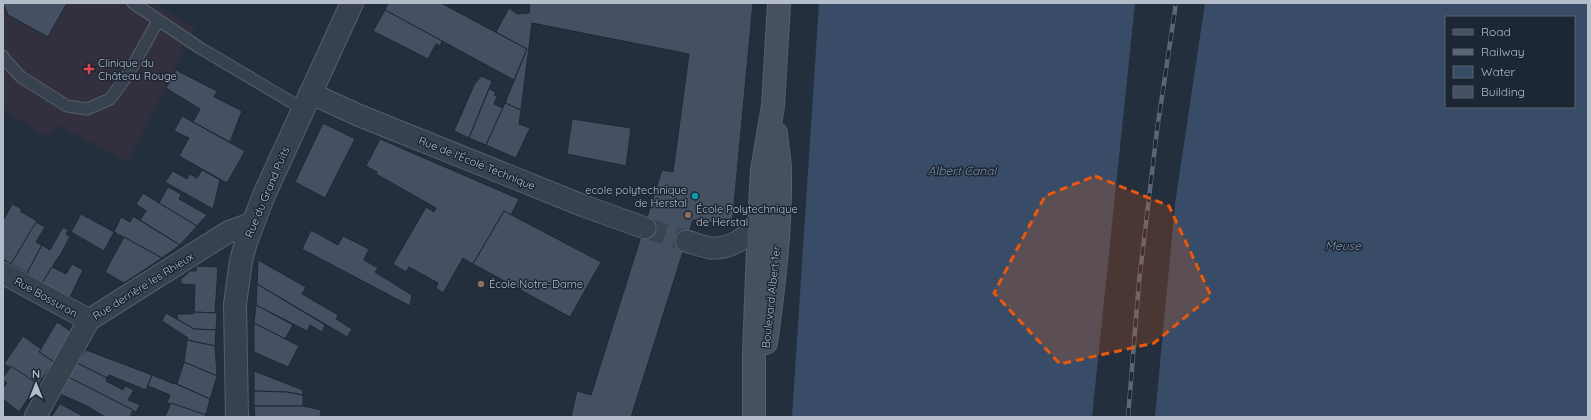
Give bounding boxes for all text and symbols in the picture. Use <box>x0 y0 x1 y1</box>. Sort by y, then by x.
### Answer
legend <box>1445 16 1575 108</box>
text: Road <box>1481 24 1511 39</box>
text: Railway <box>1481 44 1525 59</box>
place label: Clinique du Château Rouge <box>98 56 177 83</box>
marker: Clinique du Château Rouge <box>83 63 95 75</box>
text: Water <box>1481 64 1516 79</box>
text: Building <box>1481 84 1525 99</box>
street label: Rue de l'École Technique <box>417 133 537 193</box>
street label: Rue du Grand Puits <box>242 144 292 240</box>
water label: Albert Canal <box>928 163 998 178</box>
place label: ecole polytechnique de Herstal <box>585 183 687 210</box>
marker: ecole polytechnique de Herstal <box>690 191 700 201</box>
place label: École Polytechnique de Herstal <box>696 202 798 229</box>
marker: École Polytechnique de Herstal <box>683 210 693 220</box>
water label: Meuse <box>1325 238 1362 253</box>
street label: Boulevard Albert 1er <box>759 244 783 349</box>
street label: Rue derrière les Rhieux <box>90 249 196 323</box>
street label: Rue Bossuron <box>12 274 80 320</box>
place label: École Notre-Dame <box>489 277 583 291</box>
marker: École Notre-Dame <box>476 279 486 289</box>
north arrow <box>16 364 56 404</box>
text: N <box>32 367 40 381</box>

